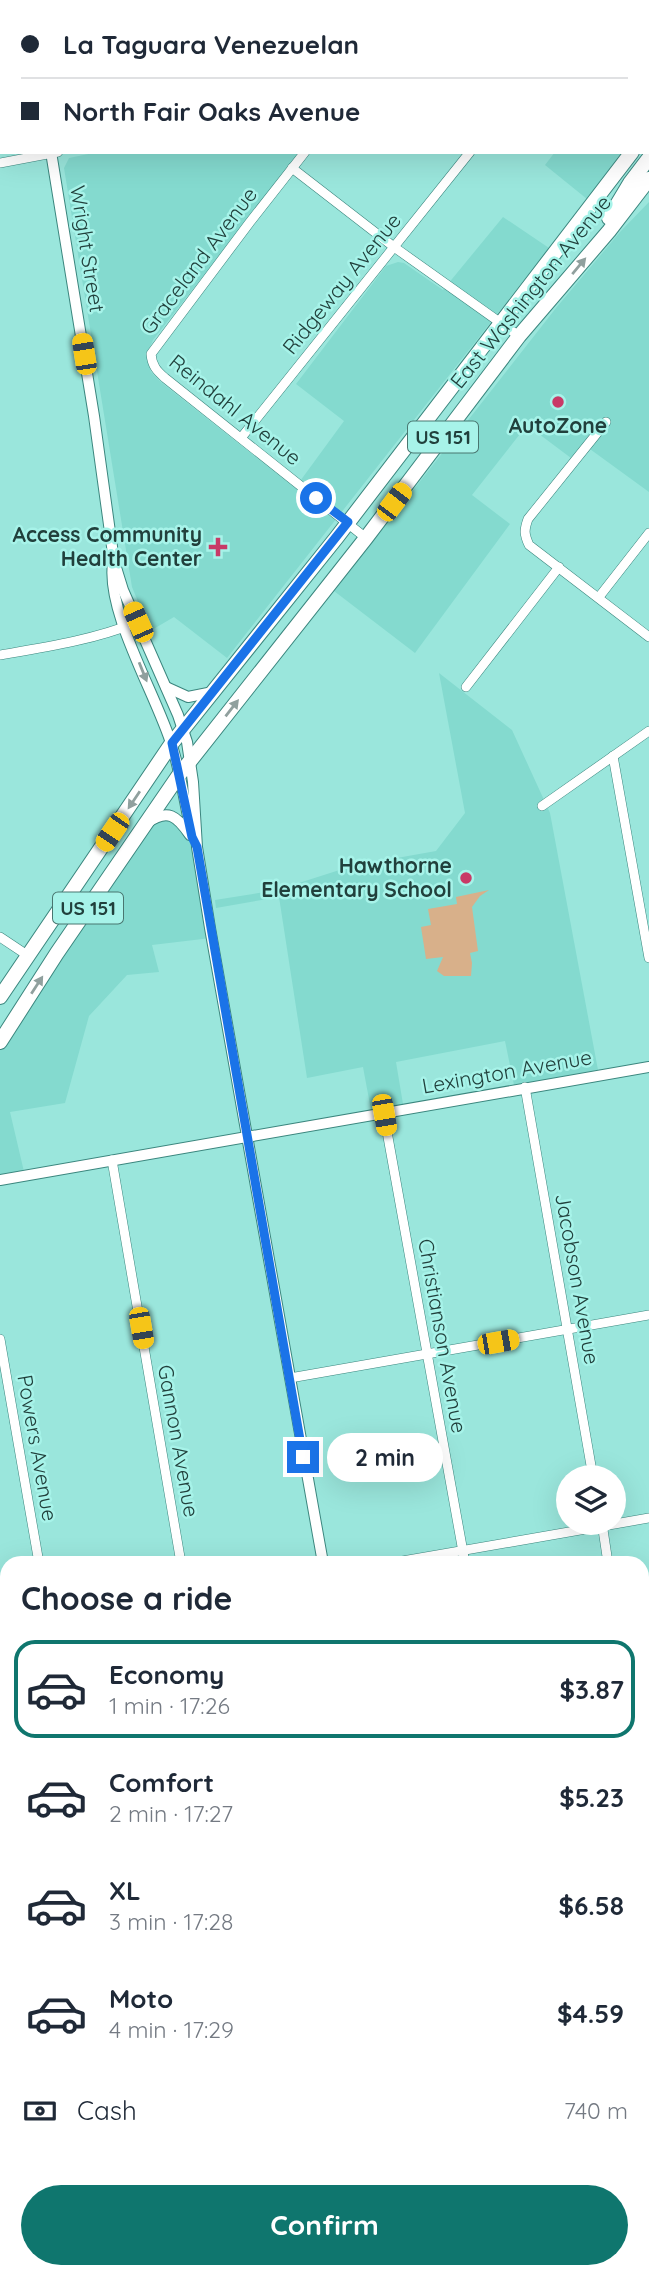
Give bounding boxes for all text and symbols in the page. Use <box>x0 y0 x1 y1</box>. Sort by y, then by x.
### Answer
text: La Taguara Venezuelan <box>63 28 359 61</box>
text: North Fair Oaks Avenue <box>63 95 360 128</box>
street label: Graceland Avenue <box>134 182 262 339</box>
street label: Wright Street <box>65 184 111 314</box>
street label: East Washington Avenue <box>444 190 616 393</box>
street label: Ridgeway Avenue <box>276 208 406 359</box>
one-way arrow <box>572 257 587 275</box>
car <box>71 332 98 376</box>
street label: Reindahl Avenue <box>164 348 307 470</box>
marker: AutoZone <box>550 394 566 410</box>
place label: AutoZone <box>509 412 607 438</box>
road number: US 151 <box>408 422 478 452</box>
car <box>373 479 416 525</box>
route start <box>300 482 332 514</box>
place label: Access Community Health Center <box>13 521 202 571</box>
marker: Access Community Health Center <box>208 537 228 557</box>
car <box>120 599 157 645</box>
one-way arrow <box>137 662 148 683</box>
one-way arrow <box>224 699 239 717</box>
one-way arrow <box>127 790 140 810</box>
car <box>92 809 133 855</box>
place label: Hawthorne Elementary School <box>261 852 452 902</box>
marker: Hawthorne Elementary School <box>458 870 474 886</box>
road number: US 151 <box>53 893 123 924</box>
one-way arrow <box>30 975 43 994</box>
street label: Lexington Avenue <box>420 1043 594 1099</box>
car <box>371 1092 398 1138</box>
street label: Jacobson Avenue <box>550 1191 606 1366</box>
street label: Christianson Avenue <box>413 1237 473 1435</box>
car <box>128 1305 155 1351</box>
car <box>476 1328 521 1356</box>
street label: Gannon Avenue <box>153 1363 205 1519</box>
street label: Powers Avenue <box>12 1373 64 1523</box>
callout: 2 min <box>328 1432 443 1482</box>
route end <box>287 1441 319 1473</box>
text: 2 min <box>355 1443 415 1472</box>
map controls <box>556 1465 626 1535</box>
button: layers <box>556 1465 626 1535</box>
text: Choose a ride <box>21 1578 233 1618</box>
icon: car <box>25 1658 88 1721</box>
text: Economy <box>109 1658 224 1691</box>
text: $3.87 <box>560 1673 624 1706</box>
text: 1 min · 17:26 <box>109 1691 230 1720</box>
icon: car <box>25 1766 88 1829</box>
text: Comfort <box>109 1766 214 1799</box>
text: $5.23 <box>559 1781 624 1814</box>
text: 2 min · 17:27 <box>109 1799 233 1828</box>
icon: car <box>25 1874 88 1937</box>
text: XL <box>109 1874 141 1907</box>
text: $6.58 <box>558 1889 624 1922</box>
text: 3 min · 17:28 <box>109 1907 233 1936</box>
icon: car <box>25 1982 88 2045</box>
text: Moto <box>109 1982 173 2015</box>
text: $4.59 <box>557 1997 624 2030</box>
text: 4 min · 17:29 <box>109 2015 234 2044</box>
icon: cash <box>21 2092 59 2130</box>
text: Cash <box>77 2094 137 2127</box>
text: 740 m <box>564 2096 628 2125</box>
button: Confirm <box>21 2185 628 2265</box>

